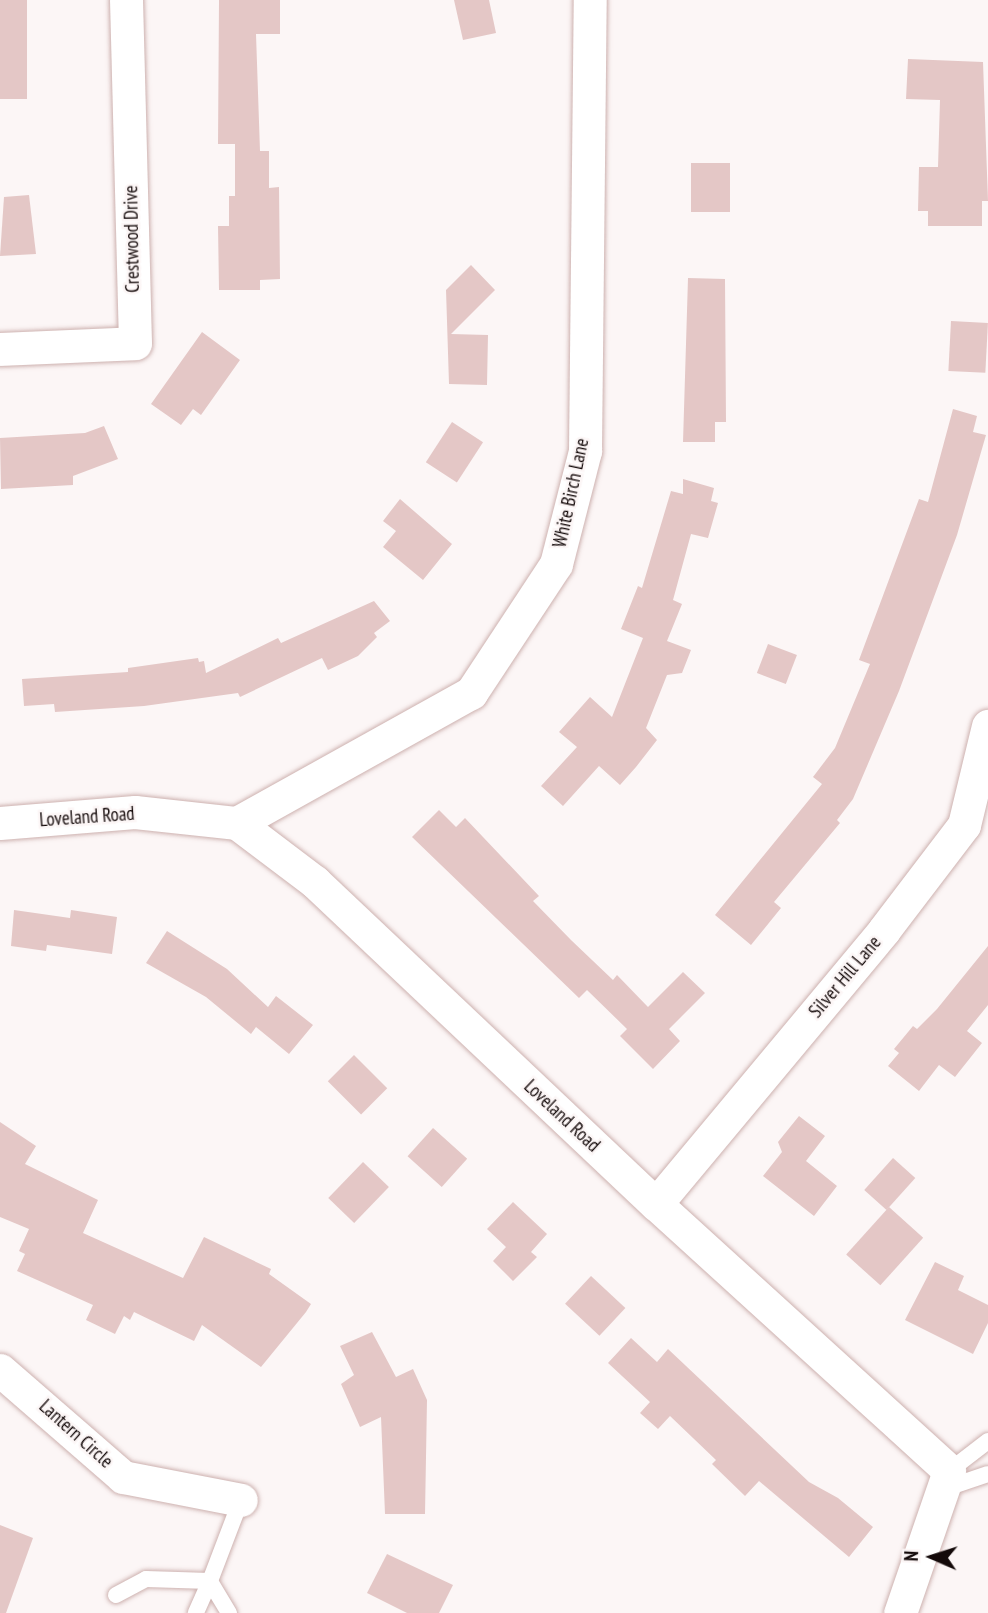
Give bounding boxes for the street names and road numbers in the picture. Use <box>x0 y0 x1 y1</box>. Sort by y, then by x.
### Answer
street label: Crestwood Drive <box>120 185 144 293</box>
street label: White Birch Lane <box>548 436 594 550</box>
street label: Loveland Road <box>39 802 135 832</box>
street label: Silver Hill Lane <box>804 931 886 1023</box>
street label: Loveland Road <box>519 1075 605 1157</box>
street label: Lantern Circle <box>35 1395 117 1473</box>

